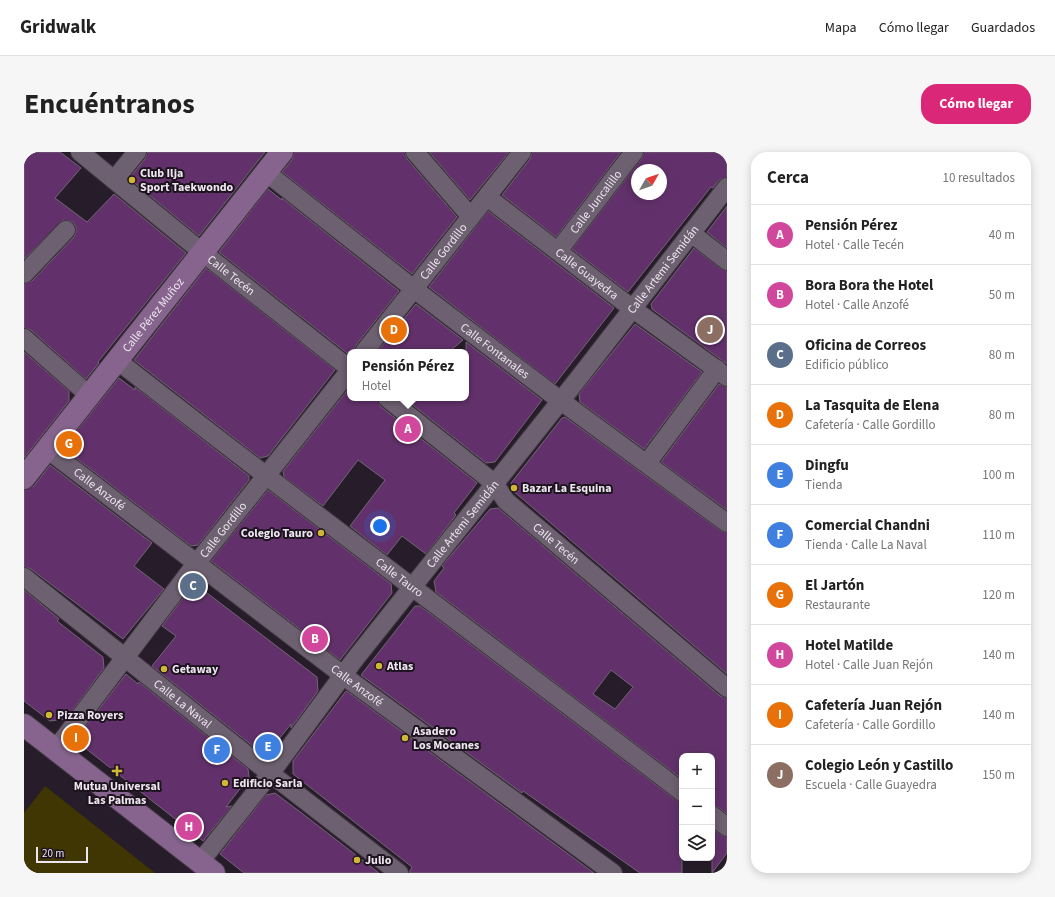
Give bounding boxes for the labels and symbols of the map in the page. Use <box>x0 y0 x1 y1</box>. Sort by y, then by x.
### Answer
north arrow <box>631 164 667 200</box>
place label: Club Ilja Sport Taekwondo <box>140 165 234 196</box>
street label: Calle Juncalillo <box>566 167 626 238</box>
marker: Club Ilja Sport Taekwondo <box>127 175 137 185</box>
street label: Calle Gordillo <box>416 220 471 284</box>
street label: Calle Artemi Semidán <box>624 222 703 318</box>
street label: Calle Guayedra <box>552 244 622 304</box>
street label: Calle Tecén <box>203 251 258 300</box>
street label: Calle Pérez Muñoz <box>119 274 188 356</box>
pin: D <box>381 315 407 345</box>
pin: J <box>697 315 723 345</box>
street label: Calle Fontanales <box>457 319 533 383</box>
pin: A <box>395 414 421 444</box>
pin: G <box>56 429 82 459</box>
street label: Calle Anzofé <box>70 464 129 515</box>
street label: Calle Artemi Semidán <box>423 477 503 572</box>
place label: Bazar La Esquina <box>522 480 611 497</box>
marker: Bazar La Esquina <box>509 483 519 493</box>
street label: Calle Gordillo <box>196 498 251 562</box>
your location <box>370 516 390 536</box>
street label: Calle Tecén <box>529 519 583 569</box>
place label: Colegio Tauro <box>241 525 313 542</box>
marker: Colegio Tauro <box>316 528 326 538</box>
street label: Calle Tauro <box>372 554 427 602</box>
pin: C <box>180 571 206 601</box>
pin: B <box>302 624 328 654</box>
place label: Atlas <box>386 658 413 675</box>
place label: Getaway <box>172 661 219 678</box>
street label: Calle Anzofé <box>327 661 386 711</box>
marker: Atlas <box>374 661 384 671</box>
marker: Getaway <box>159 664 169 674</box>
street label: Calle La Naval <box>150 676 215 733</box>
place label: Pizza Royers <box>57 707 123 724</box>
marker: Pizza Royers <box>44 710 54 720</box>
pin: I <box>63 723 89 753</box>
place label: Asadero Los Mocanes <box>412 723 479 754</box>
pin: E <box>255 732 281 762</box>
marker: Asadero Los Mocanes <box>400 733 410 743</box>
pin: F <box>204 735 230 765</box>
marker: Mutua Universal Las Palmas <box>111 765 123 777</box>
place label: Edificio Sarla <box>233 775 303 792</box>
place label: Mutua Universal Las Palmas <box>74 778 161 809</box>
marker: Edificio Sarla <box>220 778 230 788</box>
pin: H <box>176 812 202 842</box>
scale bar <box>36 845 88 864</box>
place label: Julio <box>365 852 392 869</box>
marker: Julio <box>352 855 362 865</box>

